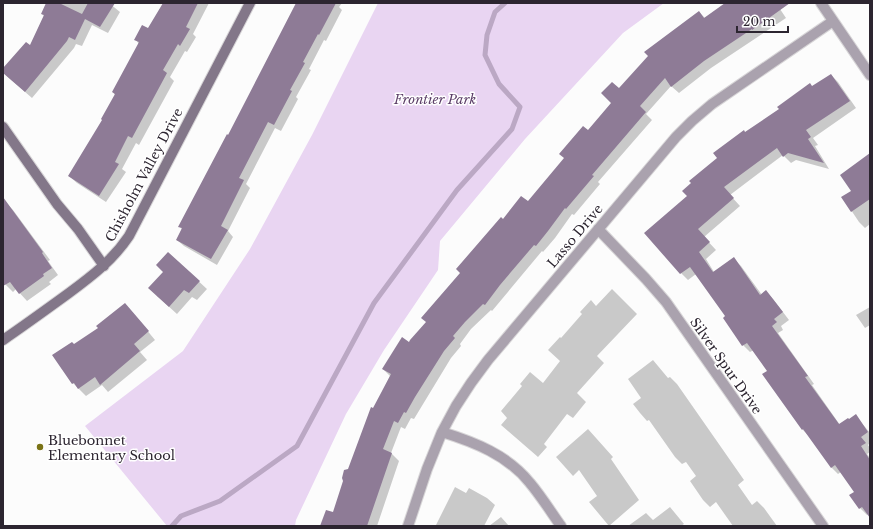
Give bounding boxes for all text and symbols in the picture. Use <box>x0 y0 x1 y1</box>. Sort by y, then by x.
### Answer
scale bar <box>737 8 788 34</box>
text: 20 m <box>743 14 775 29</box>
park label: Frontier Park <box>393 91 476 108</box>
street label: Chisholm Valley Drive <box>101 105 187 245</box>
street label: Lasso Drive <box>543 201 607 271</box>
street label: Silver Spur Drive <box>686 314 766 418</box>
place label: Bluebonnet Elementary School <box>48 432 175 464</box>
marker: Bluebonnet Elementary School <box>35 442 45 452</box>

